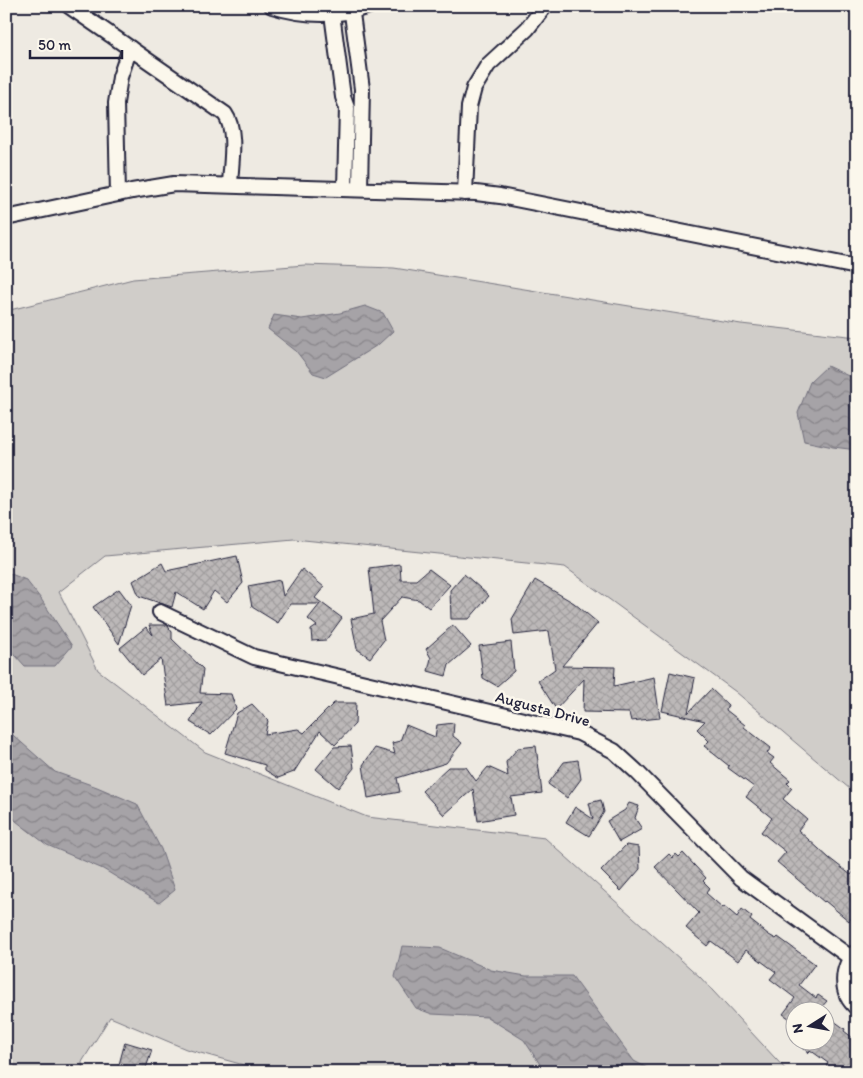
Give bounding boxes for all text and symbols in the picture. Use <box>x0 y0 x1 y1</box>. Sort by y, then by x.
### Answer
scale bar <box>30 28 122 60</box>
text: 50 m <box>38 36 71 54</box>
street label: Augusta Drive <box>494 687 592 730</box>
north arrow <box>786 1000 836 1050</box>
text: N <box>788 1022 807 1035</box>

